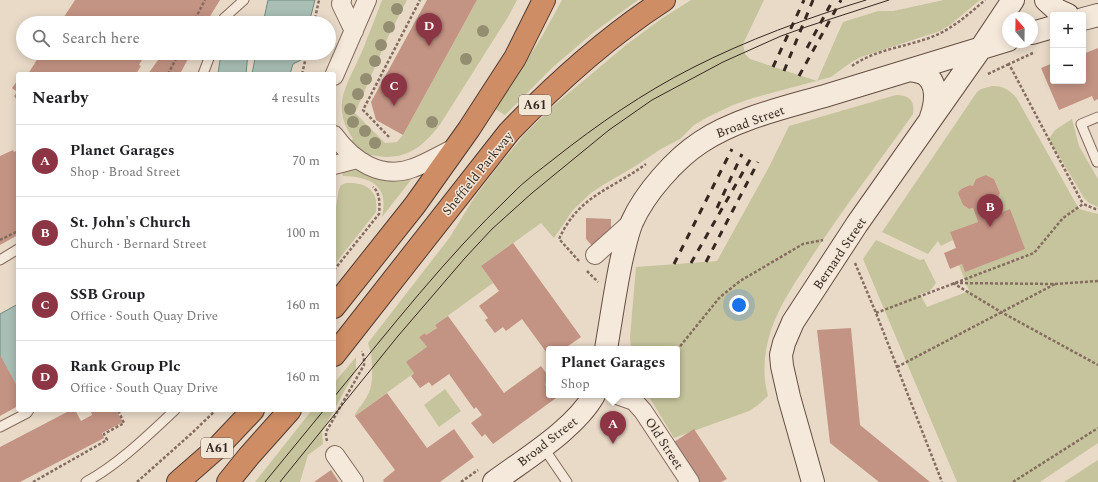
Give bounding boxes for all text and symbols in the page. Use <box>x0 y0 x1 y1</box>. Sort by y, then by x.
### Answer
north arrow <box>1002 12 1038 48</box>
map controls <box>1050 12 1086 84</box>
button: + <box>1050 12 1086 48</box>
pin: D <box>416 13 442 46</box>
search box <box>16 16 336 60</box>
icon: search <box>30 27 52 49</box>
text: Search here <box>62 27 140 50</box>
button: − <box>1050 48 1086 84</box>
pin: C <box>381 73 407 106</box>
text: Nearby <box>32 85 88 111</box>
text: 4 results <box>272 88 320 108</box>
road number: A61 <box>519 95 551 115</box>
street label: Broad Street <box>713 100 788 144</box>
street label: Sheffield Parkway <box>437 127 519 220</box>
text: Planet Garages <box>70 139 174 162</box>
text: A <box>40 151 50 171</box>
text: 70 m <box>293 151 320 171</box>
text: Shop · Broad Street <box>70 162 180 182</box>
pin: B <box>977 194 1003 227</box>
text: St. John's Church <box>70 211 191 234</box>
street label: Bernard Street <box>808 213 872 294</box>
text: B <box>40 223 50 243</box>
text: 100 m <box>286 223 320 243</box>
text: Church · Bernard Street <box>70 234 207 254</box>
text: SSB Group <box>70 283 145 306</box>
text: C <box>40 295 50 315</box>
text: 160 m <box>286 295 320 315</box>
your location <box>729 295 749 315</box>
text: Office · South Quay Drive <box>70 306 218 326</box>
popup <box>546 346 680 398</box>
text: Planet Garages <box>561 351 665 374</box>
text: Rank Group Plc <box>70 355 181 378</box>
text: D <box>40 367 50 387</box>
text: 160 m <box>286 367 320 387</box>
text: Shop <box>561 374 590 394</box>
text: Office · South Quay Drive <box>70 378 218 398</box>
pin: A <box>600 411 626 444</box>
street label: Broad Street <box>513 412 582 472</box>
street label: Old Street <box>640 413 689 474</box>
road number: A61 <box>201 438 233 458</box>

